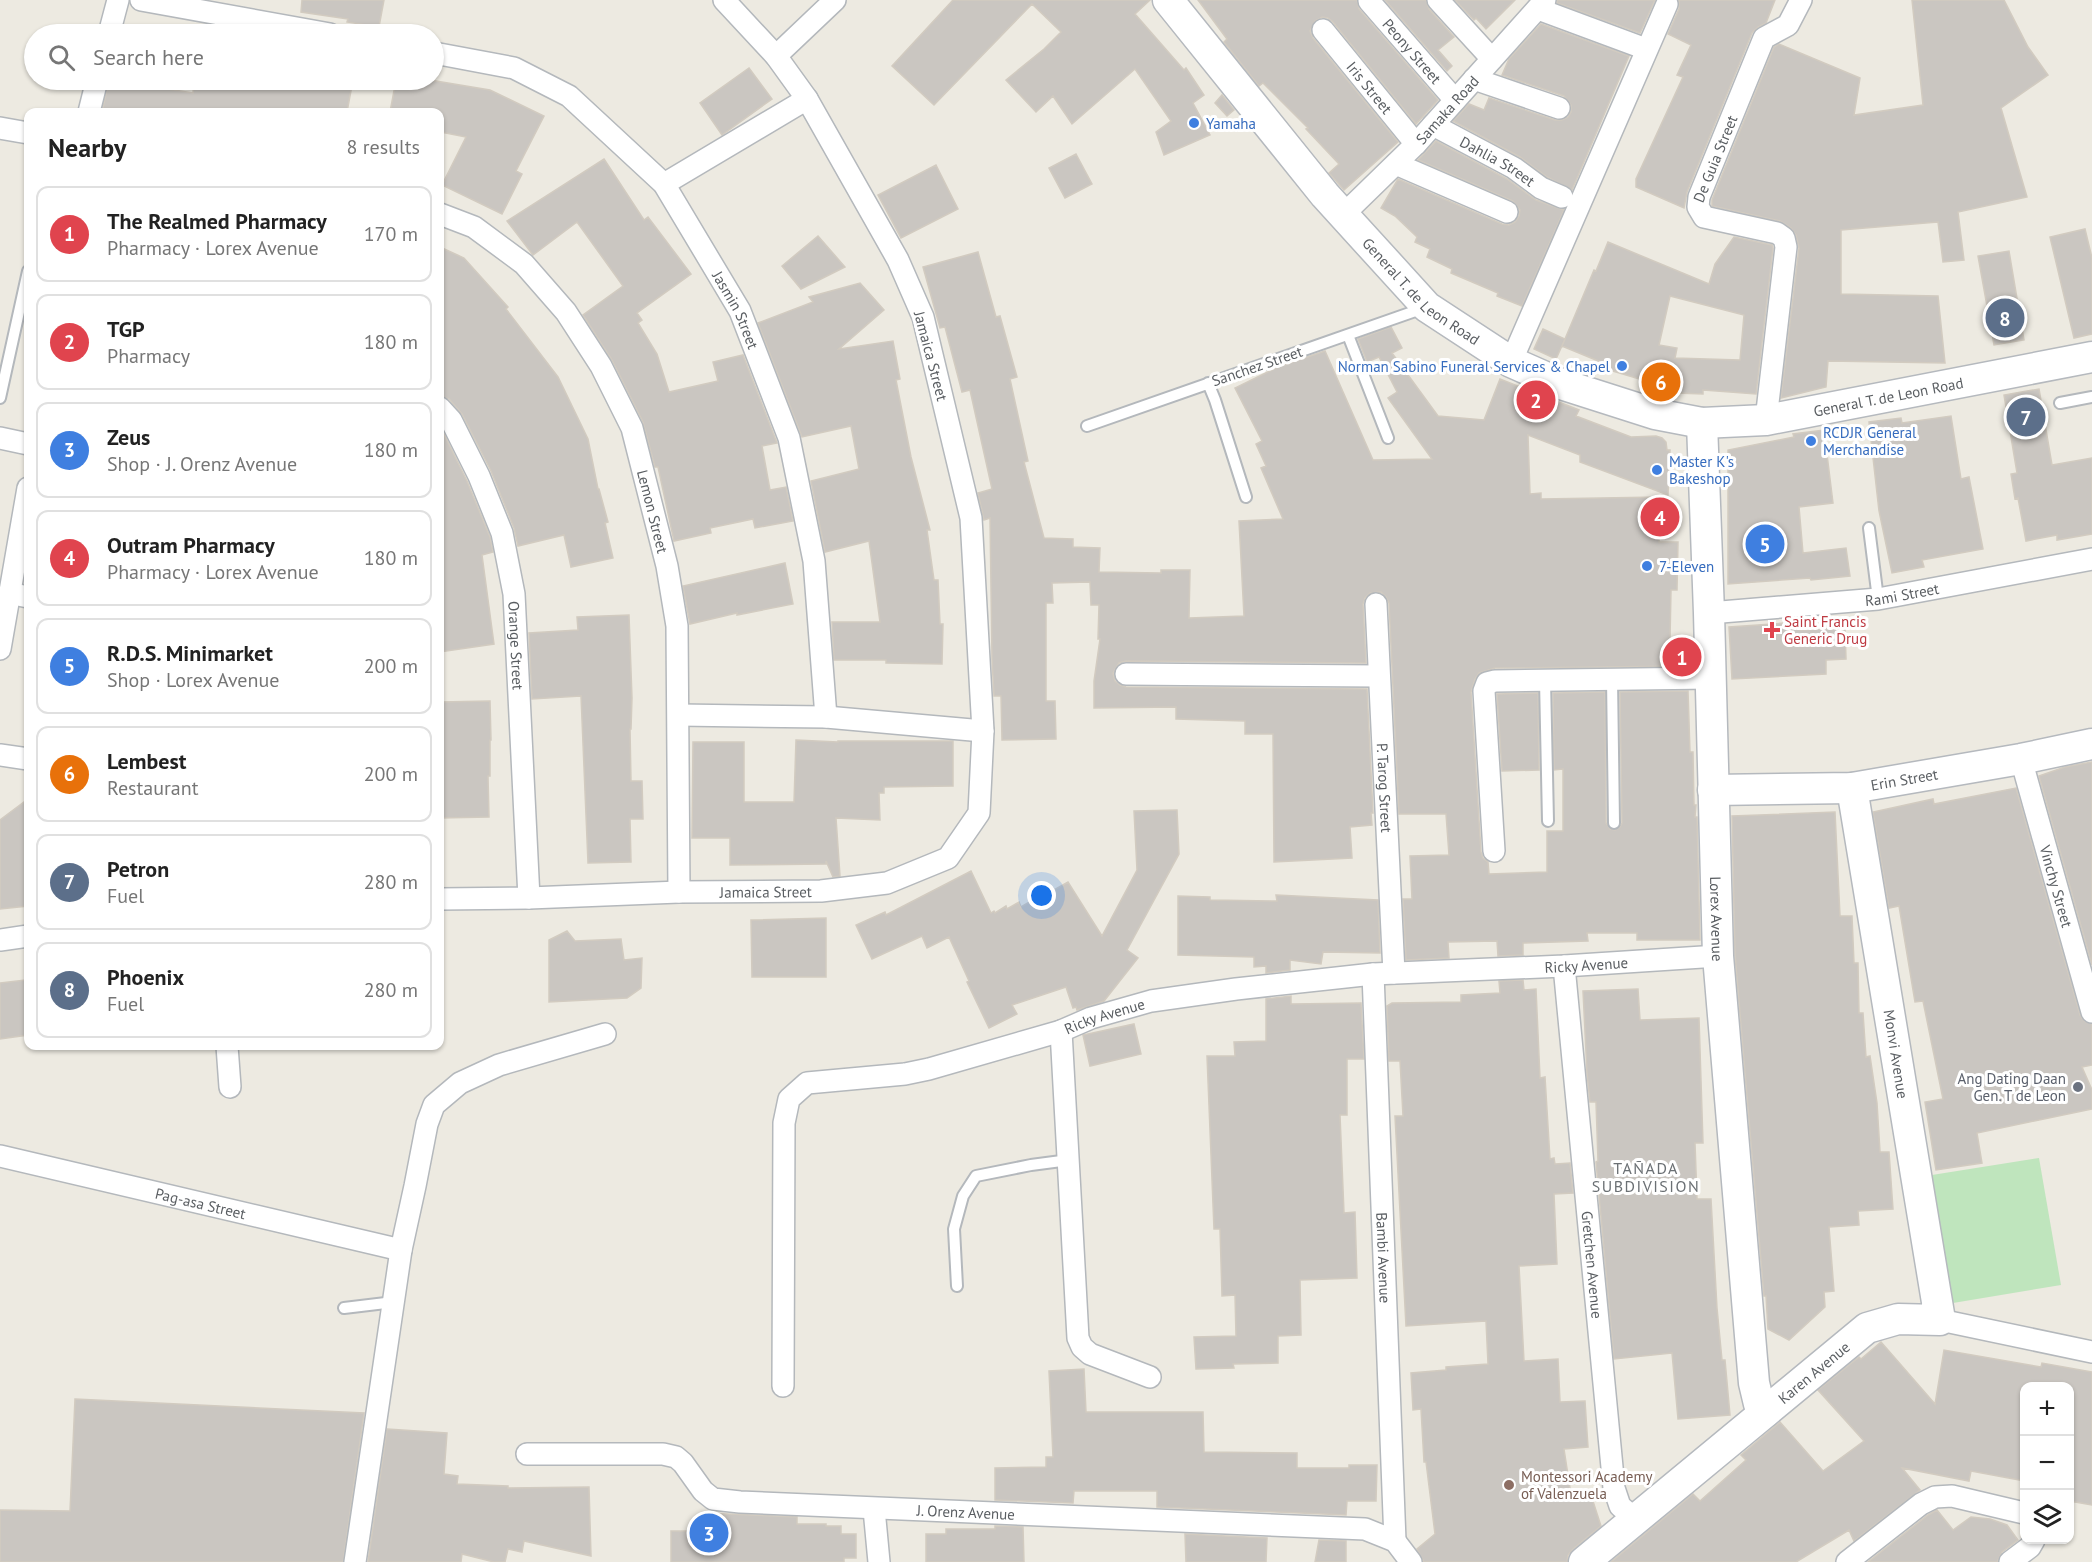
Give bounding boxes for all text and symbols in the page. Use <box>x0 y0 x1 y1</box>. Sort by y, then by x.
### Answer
street label: Peony Street <box>1379 14 1446 87</box>
search box <box>24 24 444 90</box>
icon: search <box>45 41 78 74</box>
text: Search here <box>93 43 204 71</box>
street label: Iris Street <box>1343 57 1397 117</box>
street label: Samaka Road <box>1411 71 1482 148</box>
street label: De Guia Street <box>1688 112 1741 205</box>
place label: Yamaha <box>1206 114 1256 133</box>
marker: Yamaha <box>1187 116 1201 130</box>
text: Nearby <box>48 131 126 164</box>
street label: Dahlia Street <box>1457 132 1539 190</box>
text: 8 results <box>347 134 420 160</box>
text: The Realmed Pharmacy <box>107 207 327 235</box>
text: 1 <box>64 221 75 247</box>
text: 170 m <box>364 221 418 247</box>
street label: General T. de Leon Road <box>1359 233 1483 348</box>
text: Pharmacy · Lorex Avenue <box>107 235 319 261</box>
street label: Jasmin Street <box>708 267 763 352</box>
pin: 8 <box>1986 296 2024 340</box>
street label: Jamaica Street <box>910 308 952 403</box>
text: TGP <box>107 315 145 343</box>
text: 2 <box>64 329 75 355</box>
text: 180 m <box>364 329 418 355</box>
street label: Sanchez Street <box>1209 342 1305 390</box>
text: Pharmacy <box>107 343 190 369</box>
place label: Norman Sabino Funeral Services & Chapel <box>1338 357 1611 376</box>
marker: Norman Sabino Funeral Services & Chapel <box>1615 359 1629 373</box>
pin: 6 <box>1642 360 1680 404</box>
street label: General T. de Leon Road <box>1812 373 1965 420</box>
pin: 2 <box>1516 378 1556 422</box>
pin: 7 <box>2006 394 2046 440</box>
text: Zeus <box>107 423 150 451</box>
place label: RCDJR General Merchandise <box>1823 423 1917 459</box>
marker: RCDJR General Merchandise <box>1804 434 1818 448</box>
text: 3 <box>64 437 75 463</box>
text: 180 m <box>364 437 418 463</box>
text: Shop · J. Orenz Avenue <box>107 451 297 477</box>
place label: Master K's Bakeshop <box>1669 452 1734 488</box>
marker: Master K's Bakeshop <box>1650 463 1664 477</box>
street label: Lemon Street <box>633 468 673 555</box>
pin: 4 <box>1640 494 1680 540</box>
pin: 5 <box>1746 522 1784 566</box>
text: Outram Pharmacy <box>107 531 275 559</box>
text: 4 <box>64 545 75 571</box>
text: 180 m <box>364 545 418 571</box>
place label: 7-Eleven <box>1659 557 1714 576</box>
text: Pharmacy · Lorex Avenue <box>107 559 319 585</box>
marker: 7-Eleven <box>1640 559 1654 573</box>
street label: Rami Street <box>1864 578 1941 610</box>
street label: Orange Street <box>505 600 528 690</box>
place label: Saint Francis Generic Drug <box>1784 612 1867 648</box>
marker: Saint Francis Generic Drug <box>1765 623 1779 637</box>
pin: 1 <box>1662 634 1702 680</box>
text: R.D.S. Minimarket <box>107 639 273 667</box>
text: 5 <box>64 653 75 679</box>
text: 200 m <box>364 653 418 679</box>
text: Shop · Lorex Avenue <box>107 667 279 693</box>
street label: P. Tarog Street <box>1373 742 1397 833</box>
text: Lembest <box>107 747 186 775</box>
text: 6 <box>64 761 75 787</box>
text: 200 m <box>364 761 418 787</box>
street label: Erin Street <box>1869 764 1939 794</box>
text: Restaurant <box>107 775 198 801</box>
street label: Vinchy Street <box>2036 842 2077 929</box>
text: Petron <box>107 855 169 883</box>
text: 7 <box>64 869 75 895</box>
text: 280 m <box>364 869 418 895</box>
street label: Lorex Avenue <box>1706 876 1728 962</box>
your location <box>1027 881 1056 910</box>
street label: Jamaica Street <box>719 882 812 901</box>
text: Fuel <box>107 883 144 909</box>
street label: Ricky Avenue <box>1544 952 1629 976</box>
text: Phoenix <box>107 963 184 991</box>
text: 8 <box>64 977 75 1003</box>
text: 280 m <box>364 977 418 1003</box>
text: Fuel <box>107 991 144 1017</box>
street label: Ricky Avenue <box>1061 994 1147 1038</box>
street label: Monvi Avenue <box>1880 1008 1912 1100</box>
place label: Ang Dating Daan Gen. T de Leon <box>1957 1069 2066 1105</box>
marker: Ang Dating Daan Gen. T de Leon <box>2071 1080 2085 1094</box>
district label: TAÑADA SUBDIVISION <box>1592 1158 1700 1196</box>
street label: Pag-asa Street <box>153 1183 248 1223</box>
street label: Gretchen Avenue <box>1578 1210 1607 1319</box>
street label: Bambi Avenue <box>1373 1212 1395 1304</box>
street label: Karen Avenue <box>1774 1337 1853 1407</box>
map controls <box>2020 1382 2074 1544</box>
button: + <box>2020 1382 2074 1436</box>
button: − <box>2020 1436 2074 1490</box>
place label: Montessori Academy of Valenzuela <box>1521 1467 1653 1503</box>
marker: Montessori Academy of Valenzuela <box>1502 1478 1516 1492</box>
button: layers <box>2020 1490 2074 1544</box>
street label: J. Orenz Avenue <box>915 1500 1015 1523</box>
pin: 3 <box>690 1510 728 1556</box>

